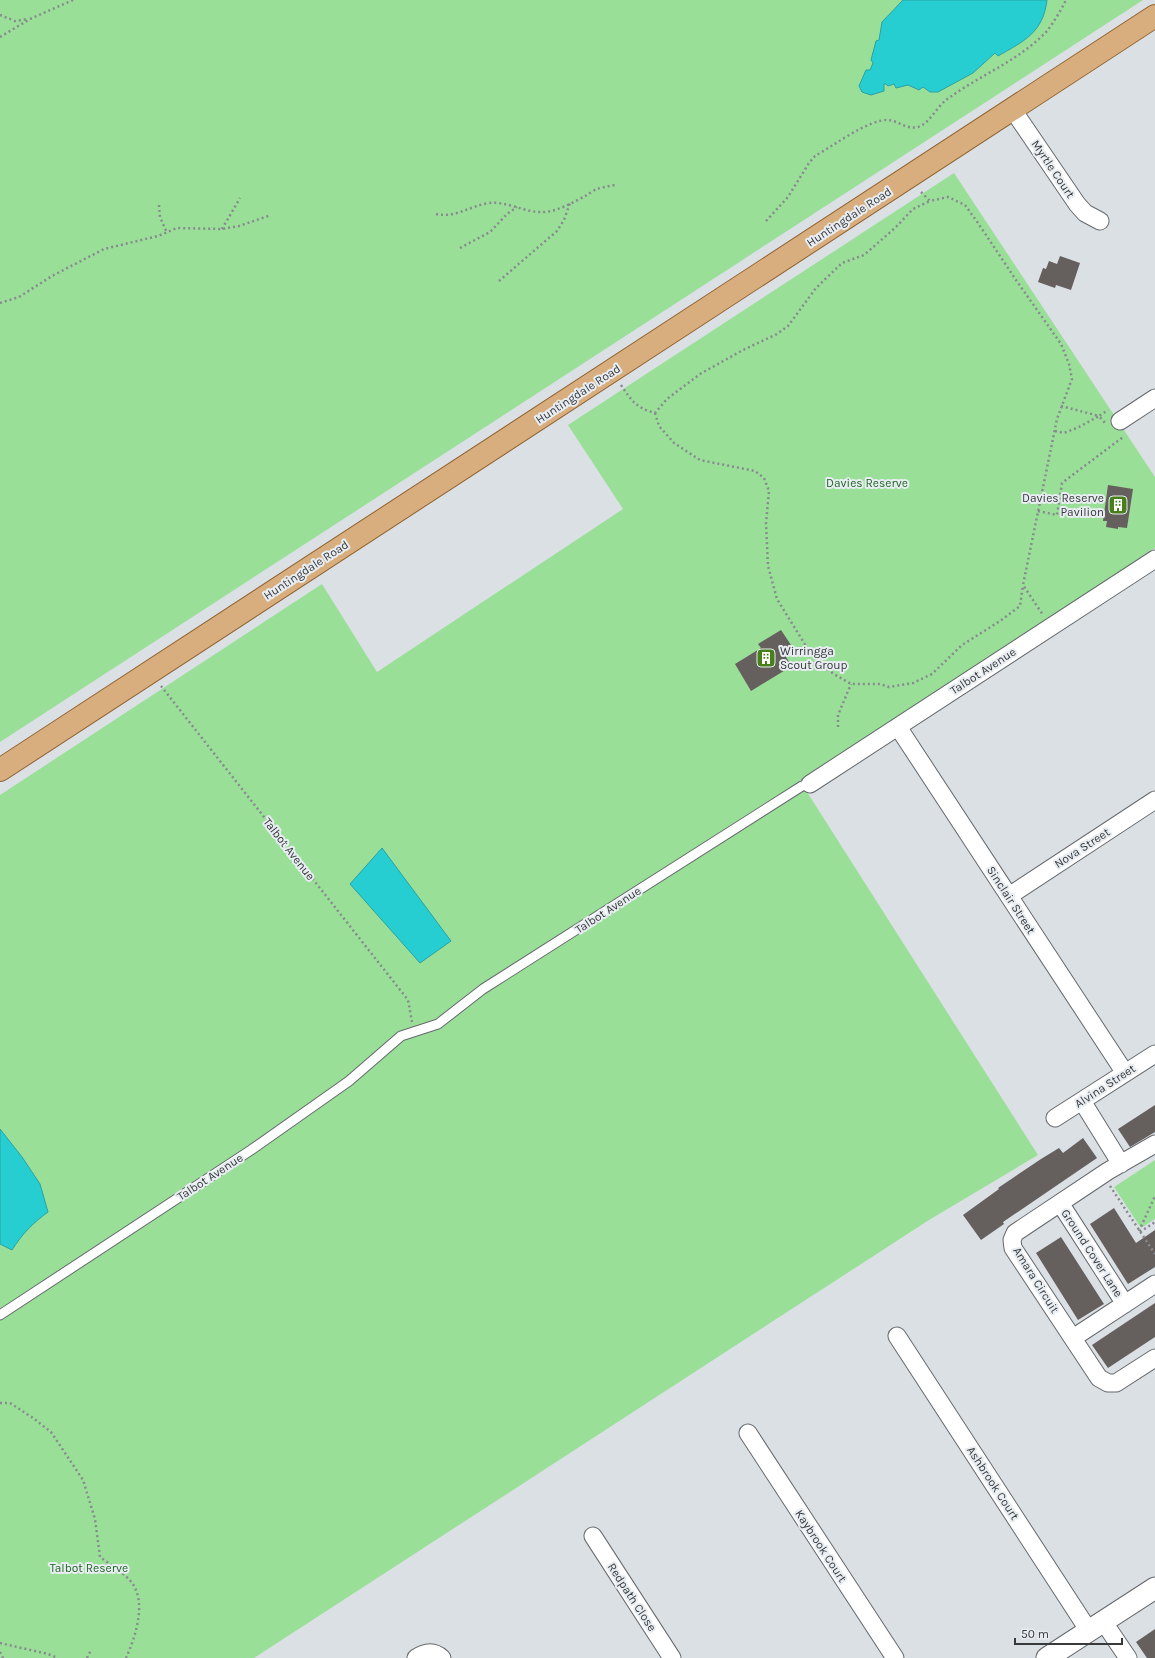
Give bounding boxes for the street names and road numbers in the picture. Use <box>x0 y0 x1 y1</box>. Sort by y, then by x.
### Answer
street label: Myrtle Court <box>1028 137 1078 201</box>
street label: Huntingdale Road <box>804 184 894 250</box>
street label: Huntingdale Road <box>533 361 623 427</box>
street label: Huntingdale Road <box>261 537 351 603</box>
street label: Talbot Avenue <box>948 645 1018 697</box>
street label: Talbot Avenue <box>260 815 318 883</box>
street label: Nova Street <box>1052 825 1113 871</box>
street label: Sinclair Street <box>984 864 1038 937</box>
street label: Talbot Avenue <box>573 884 643 936</box>
street label: Alvina Street <box>1072 1061 1138 1111</box>
street label: Talbot Avenue <box>175 1151 245 1203</box>
street label: Ground Cover Lane <box>1058 1206 1126 1300</box>
street label: Amara Circuit <box>1010 1244 1062 1316</box>
street label: Ashbrook Court <box>964 1444 1022 1523</box>
street label: Kaybrook Court <box>792 1507 850 1585</box>
street label: Redpath Close <box>605 1560 659 1634</box>

